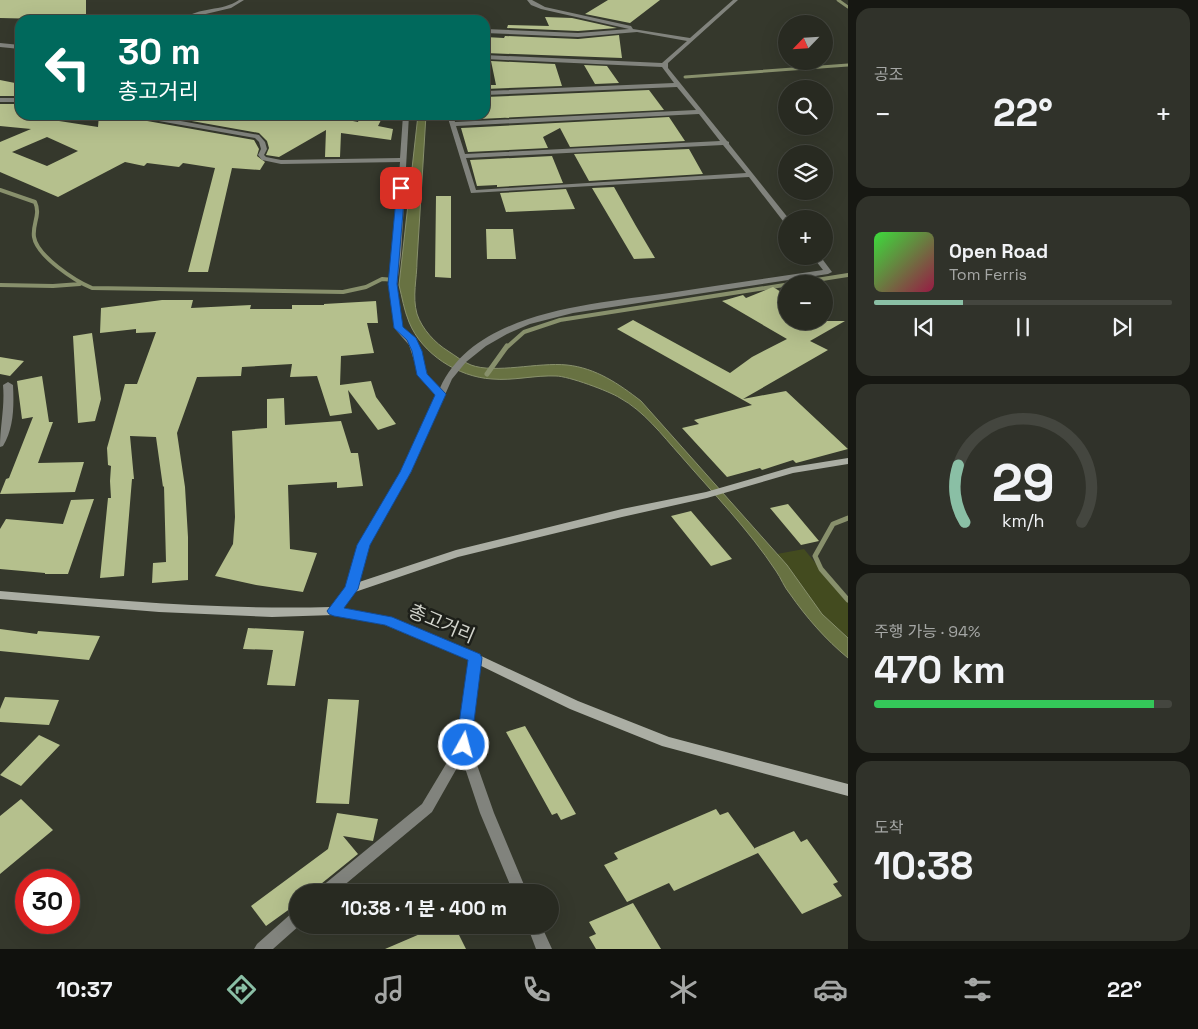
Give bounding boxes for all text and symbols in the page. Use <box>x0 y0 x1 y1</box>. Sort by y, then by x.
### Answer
north arrow <box>778 15 832 70</box>
map controls <box>778 15 833 330</box>
text: 30 m <box>118 30 201 74</box>
icon: left <box>35 35 100 100</box>
text: 공조 <box>874 64 903 85</box>
text: 총고거리 <box>118 77 199 105</box>
button: search <box>778 80 833 135</box>
text: 22° <box>993 89 1053 137</box>
text: − <box>874 96 891 132</box>
text: + <box>1155 96 1172 132</box>
button: layers <box>778 145 833 200</box>
pin <box>380 167 422 209</box>
icon: arrive <box>387 174 415 202</box>
button: + <box>778 210 833 265</box>
text: Open Road <box>949 239 1048 264</box>
text: Tom Ferris <box>949 264 1027 285</box>
button: − <box>778 275 833 330</box>
icon: previous <box>910 313 938 341</box>
icon: pause <box>1009 313 1037 341</box>
icon: next <box>1108 313 1136 341</box>
text: 29 <box>992 450 1054 516</box>
text: km/h <box>1002 509 1044 532</box>
street label: 총고거리 <box>405 598 479 649</box>
text: 주행 가능 · 94% <box>874 621 980 642</box>
text: 470 km <box>874 646 1006 694</box>
position arrow <box>437 718 489 770</box>
text: 도착 <box>874 817 903 838</box>
text: 10:38 <box>874 842 973 890</box>
speed limit sign: 30 <box>15 869 80 934</box>
text: 10:38 · 1 분 · 400 m <box>341 896 507 921</box>
icon: directions <box>224 972 259 1007</box>
icon: music <box>372 972 407 1007</box>
icon: phone <box>519 972 554 1007</box>
icon: climate <box>666 972 701 1007</box>
icon: car <box>813 972 848 1007</box>
icon: filters <box>960 972 995 1007</box>
text: 10:37 <box>56 975 112 1003</box>
text: 22° <box>1107 975 1142 1003</box>

